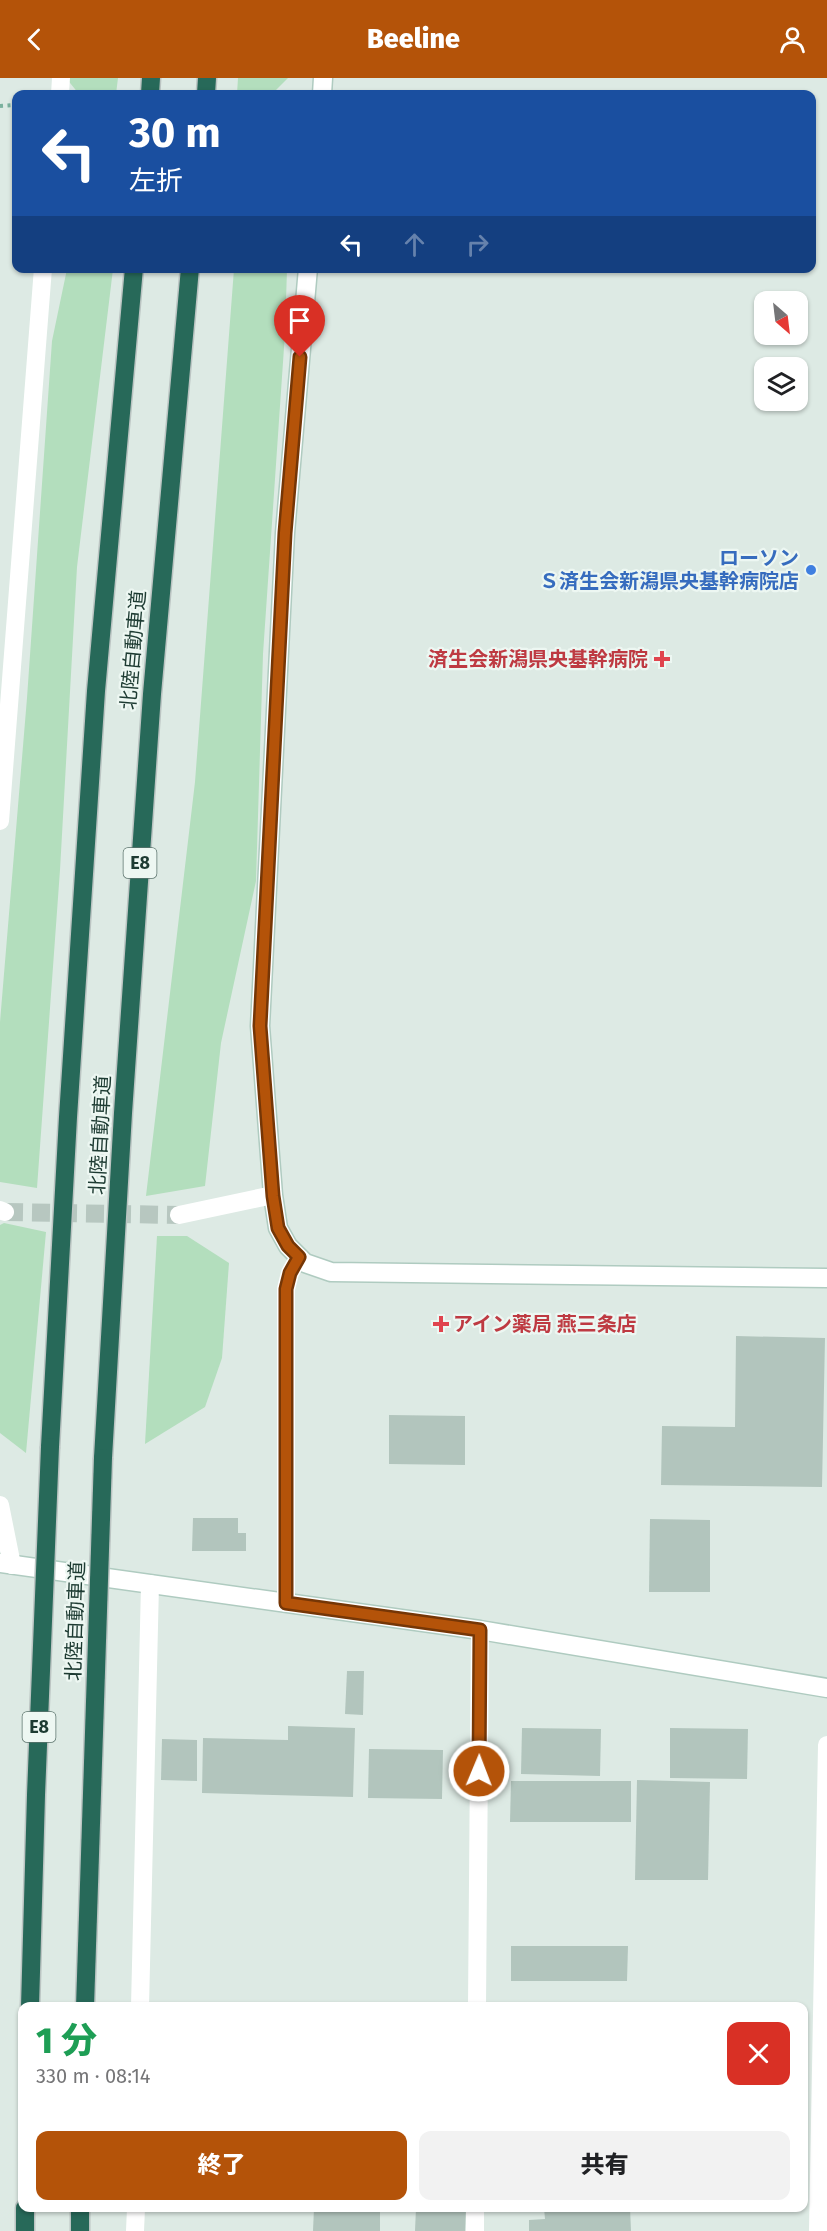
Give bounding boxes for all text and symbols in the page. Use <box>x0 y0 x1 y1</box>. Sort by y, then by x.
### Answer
icon: back <box>18 23 51 56</box>
text: Beeline <box>367 23 460 55</box>
icon: person <box>776 23 809 56</box>
text: 30 m <box>129 108 221 158</box>
icon: left <box>30 114 108 192</box>
text: 左折 <box>129 165 183 197</box>
icon: left <box>335 228 368 261</box>
icon: ahead <box>398 228 431 261</box>
icon: right <box>461 228 494 261</box>
north arrow <box>754 291 808 345</box>
map controls <box>754 291 808 411</box>
pin <box>274 295 325 357</box>
icon: arrive <box>283 304 316 337</box>
button: layers <box>754 357 808 411</box>
place label: ローソン Ｓ済生会新潟県央基幹病院店 <box>539 546 799 593</box>
marker: ローソン Ｓ済生会新潟県央基幹病院店 <box>804 563 818 577</box>
street label: 北陸自動車道 <box>116 589 150 711</box>
place label: 済生会新潟県央基幹病院 <box>428 647 648 671</box>
marker: 済生会新潟県央基幹病院 <box>653 650 671 668</box>
road number: E8 <box>124 848 156 878</box>
street label: 北陸自動車道 <box>85 1074 115 1196</box>
place label: アイン薬局 燕三条店 <box>453 1312 637 1336</box>
marker: アイン薬局 燕三条店 <box>434 1317 448 1331</box>
street label: 北陸自動車道 <box>61 1561 89 1681</box>
road number: E8 <box>22 1712 56 1742</box>
position arrow <box>447 1739 511 1803</box>
text: 1 分 <box>36 2019 97 2063</box>
button: close <box>727 2022 790 2085</box>
text: 330 m · 08:14 <box>36 2064 150 2088</box>
button: 終了 <box>36 2131 407 2200</box>
button: 共有 <box>419 2131 790 2200</box>

